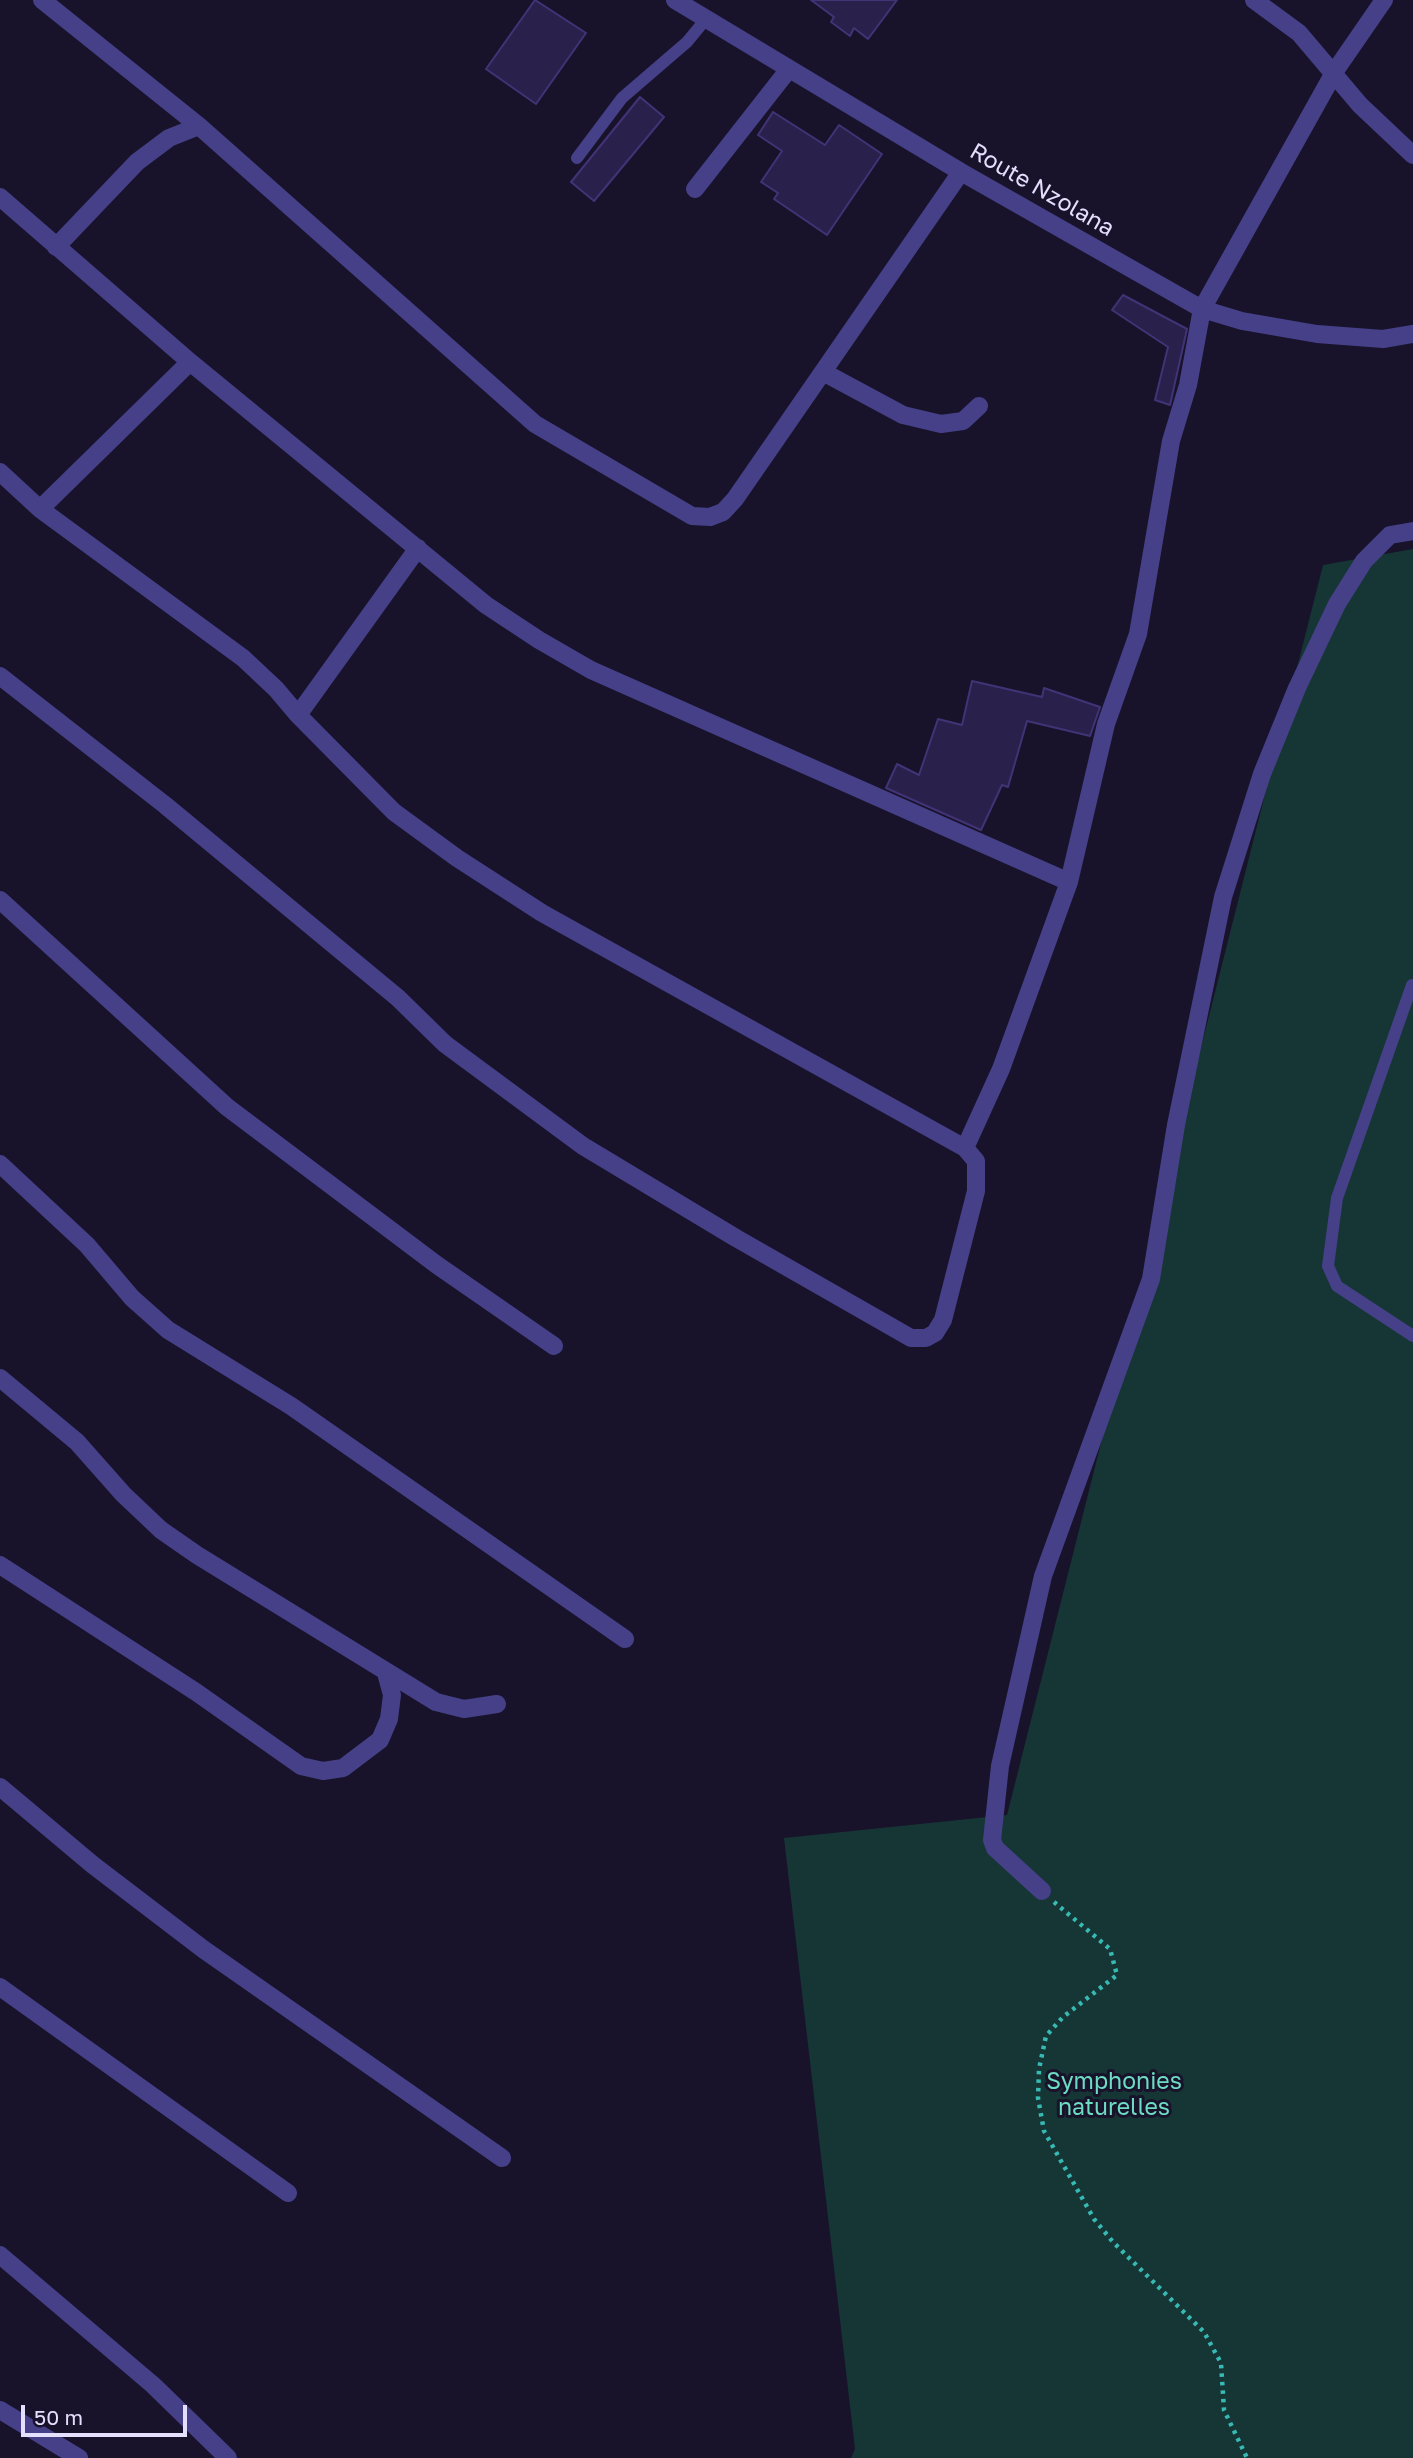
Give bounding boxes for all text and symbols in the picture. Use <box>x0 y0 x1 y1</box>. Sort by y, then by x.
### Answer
street label: Route Nzolana <box>965 138 1119 242</box>
park label: Symphonies naturelles <box>1046 2068 1182 2122</box>
scale bar <box>24 2392 191 2436</box>
text: 50 m <box>34 2404 83 2430</box>

